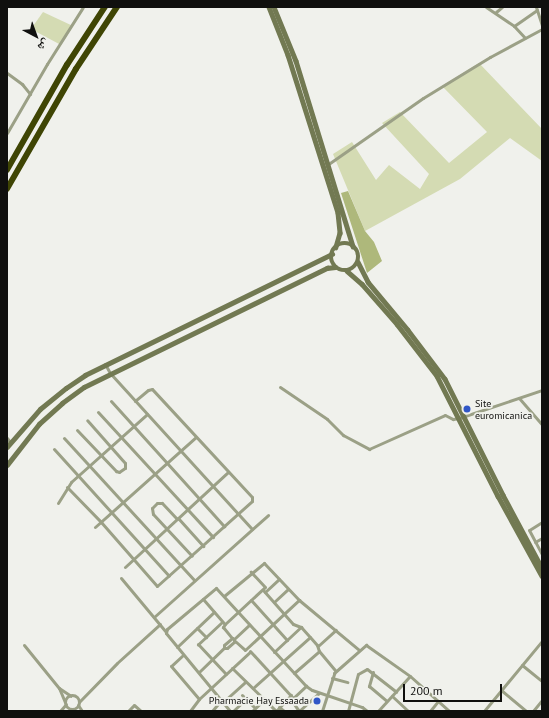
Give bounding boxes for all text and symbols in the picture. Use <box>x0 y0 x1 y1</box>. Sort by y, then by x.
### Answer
north arrow <box>16 16 56 56</box>
text: ش <box>35 36 53 54</box>
place label: Site euromicanica <box>475 397 532 420</box>
marker: Site euromicanica <box>462 404 472 414</box>
scale bar <box>405 676 504 702</box>
text: 200 m <box>410 683 443 698</box>
place label: Pharmacie Hay Essaada <box>209 695 309 707</box>
marker: Pharmacie Hay Essaada <box>312 696 322 706</box>

